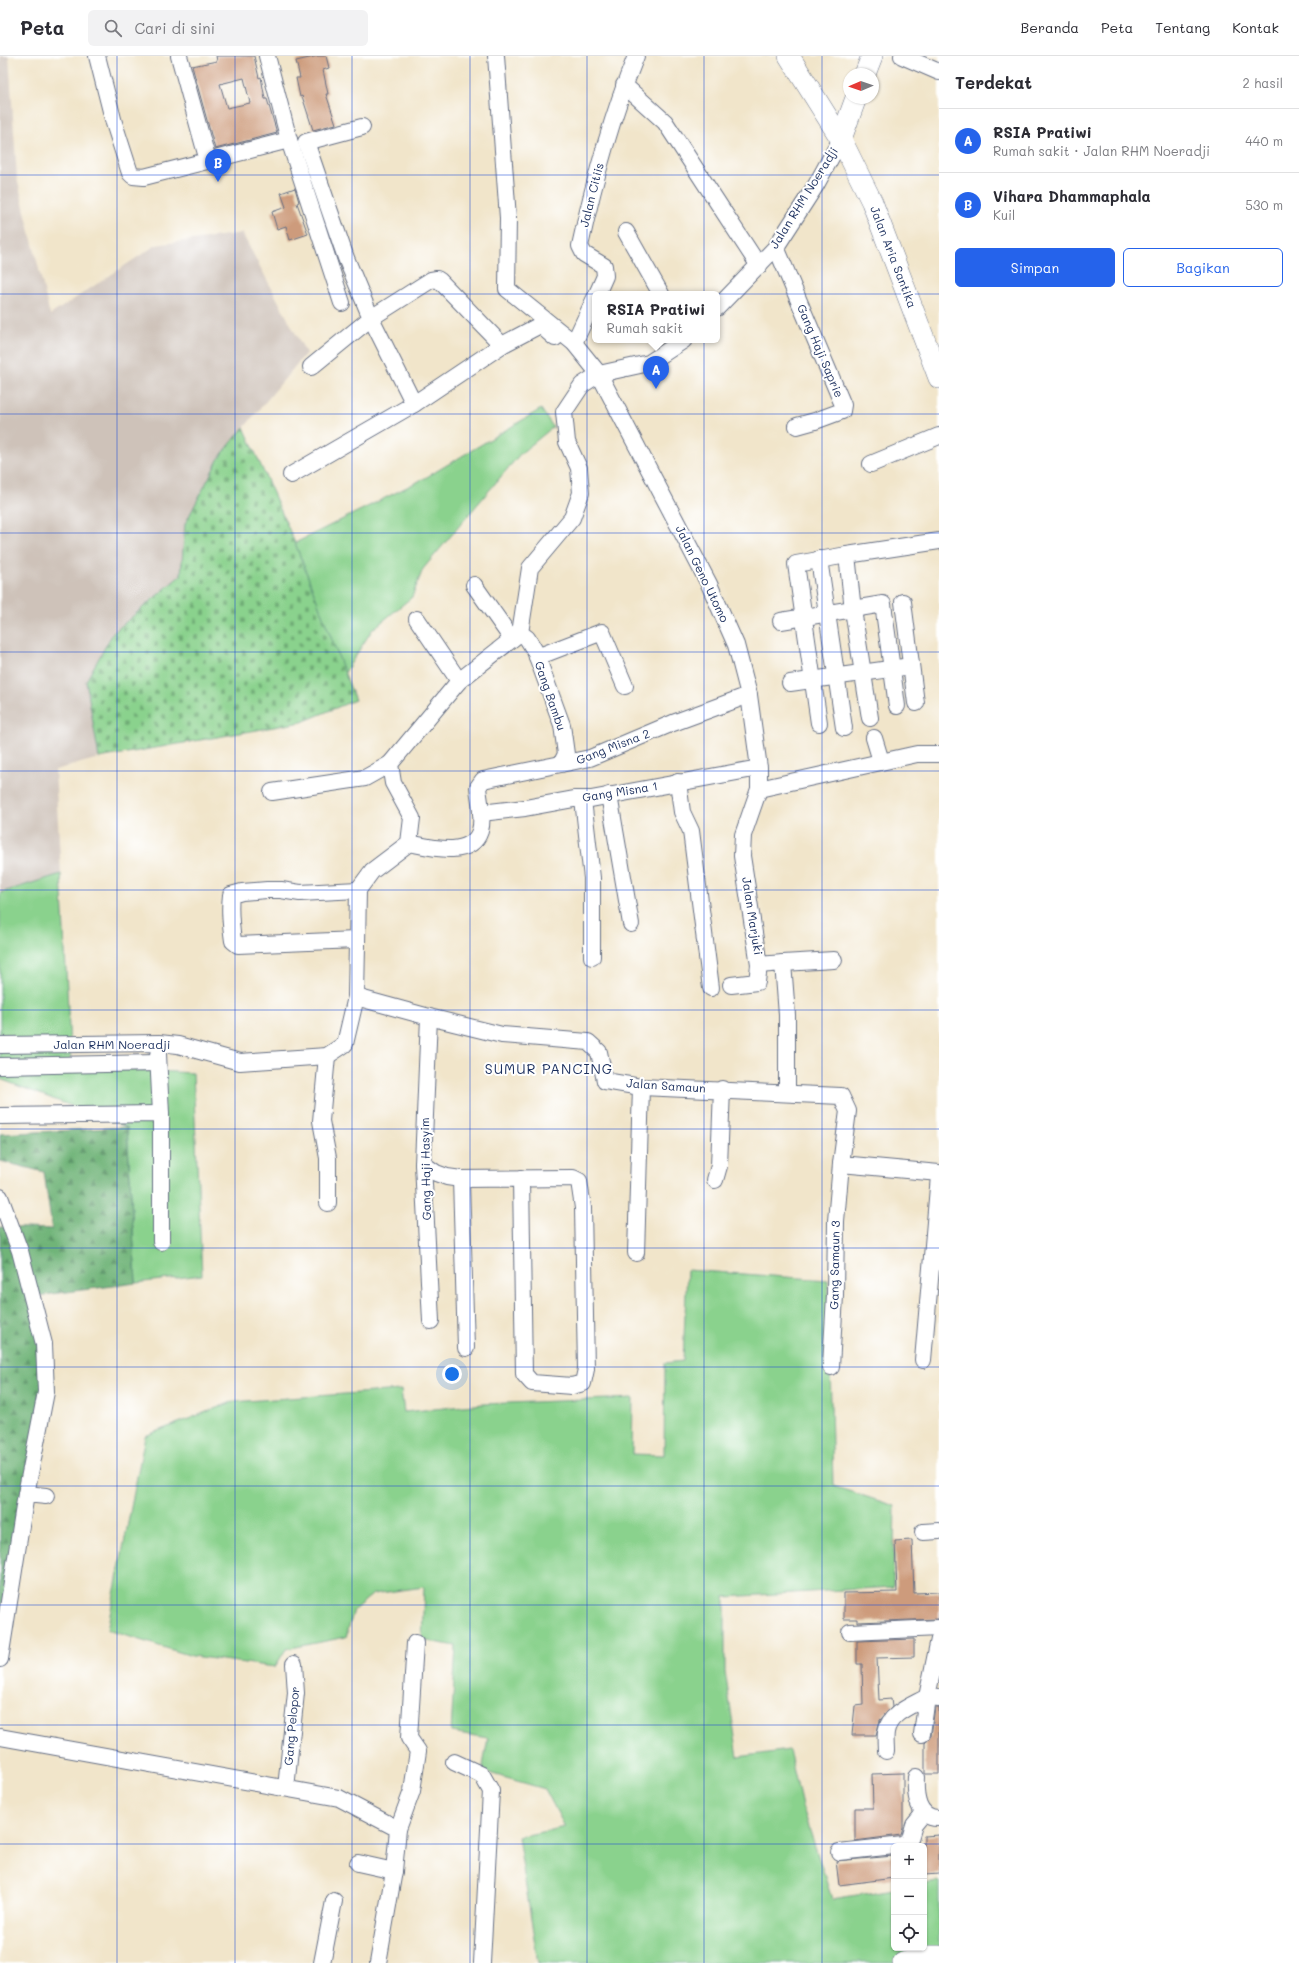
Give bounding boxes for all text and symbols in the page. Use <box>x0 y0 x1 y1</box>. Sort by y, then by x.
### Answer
search box <box>88 10 368 46</box>
text: Peta <box>20 15 64 40</box>
icon: search <box>102 17 124 39</box>
text: Cari di sini <box>134 18 215 38</box>
text: Beranda <box>1021 18 1079 37</box>
text: Peta <box>1101 18 1133 37</box>
text: Tentang <box>1155 18 1210 37</box>
text: Kontak <box>1232 18 1279 37</box>
north arrow <box>843 68 879 104</box>
text: Terdekat <box>955 71 1032 93</box>
text: 2 hasil <box>1243 74 1283 91</box>
text: RSIA Pratiwi <box>993 122 1092 142</box>
text: A <box>963 132 973 149</box>
text: 440 m <box>1245 132 1283 149</box>
text: Rumah sakit · Jalan RHM Noeradji <box>993 142 1210 159</box>
street label: Jalan RHM Noeradji <box>765 144 841 251</box>
pin: B <box>205 149 231 182</box>
street label: Jalan Citiis <box>575 161 607 229</box>
text: Vihara Dhammaphala <box>993 186 1151 206</box>
text: B <box>964 196 972 213</box>
text: 530 m <box>1245 196 1283 213</box>
street label: Jalan Aria Santika <box>867 203 921 310</box>
text: Kuil <box>993 206 1015 223</box>
button: Simpan <box>955 248 1115 287</box>
button: Bagikan <box>1123 248 1283 287</box>
popup <box>592 291 720 343</box>
text: RSIA Pratiwi <box>607 299 705 319</box>
street label: Gang Haji Saprie <box>794 301 848 400</box>
text: Rumah sakit <box>607 319 683 336</box>
pin: A <box>643 356 669 389</box>
street label: Jalan Geno Utomo <box>672 522 733 625</box>
street label: Gang Bambu <box>532 659 570 733</box>
street label: Gang Misna 2 <box>574 725 652 767</box>
street label: Gang Misna 1 <box>581 777 659 805</box>
street label: Jalan Marjuki <box>739 876 767 956</box>
street label: Jalan RHM Noeradji <box>54 1036 170 1052</box>
district label: SUMUR PANCING <box>485 1059 613 1078</box>
street label: Jalan Samaun <box>626 1074 706 1096</box>
street label: Gang Haji Hasyim <box>416 1118 434 1221</box>
street label: Gang Samaun 3 <box>825 1220 843 1310</box>
your location <box>442 1364 462 1384</box>
street label: Gang Pelopor <box>280 1686 302 1766</box>
map controls <box>891 1843 927 1951</box>
button: + <box>891 1843 927 1879</box>
button: − <box>891 1879 927 1915</box>
button: locate <box>891 1915 927 1951</box>

